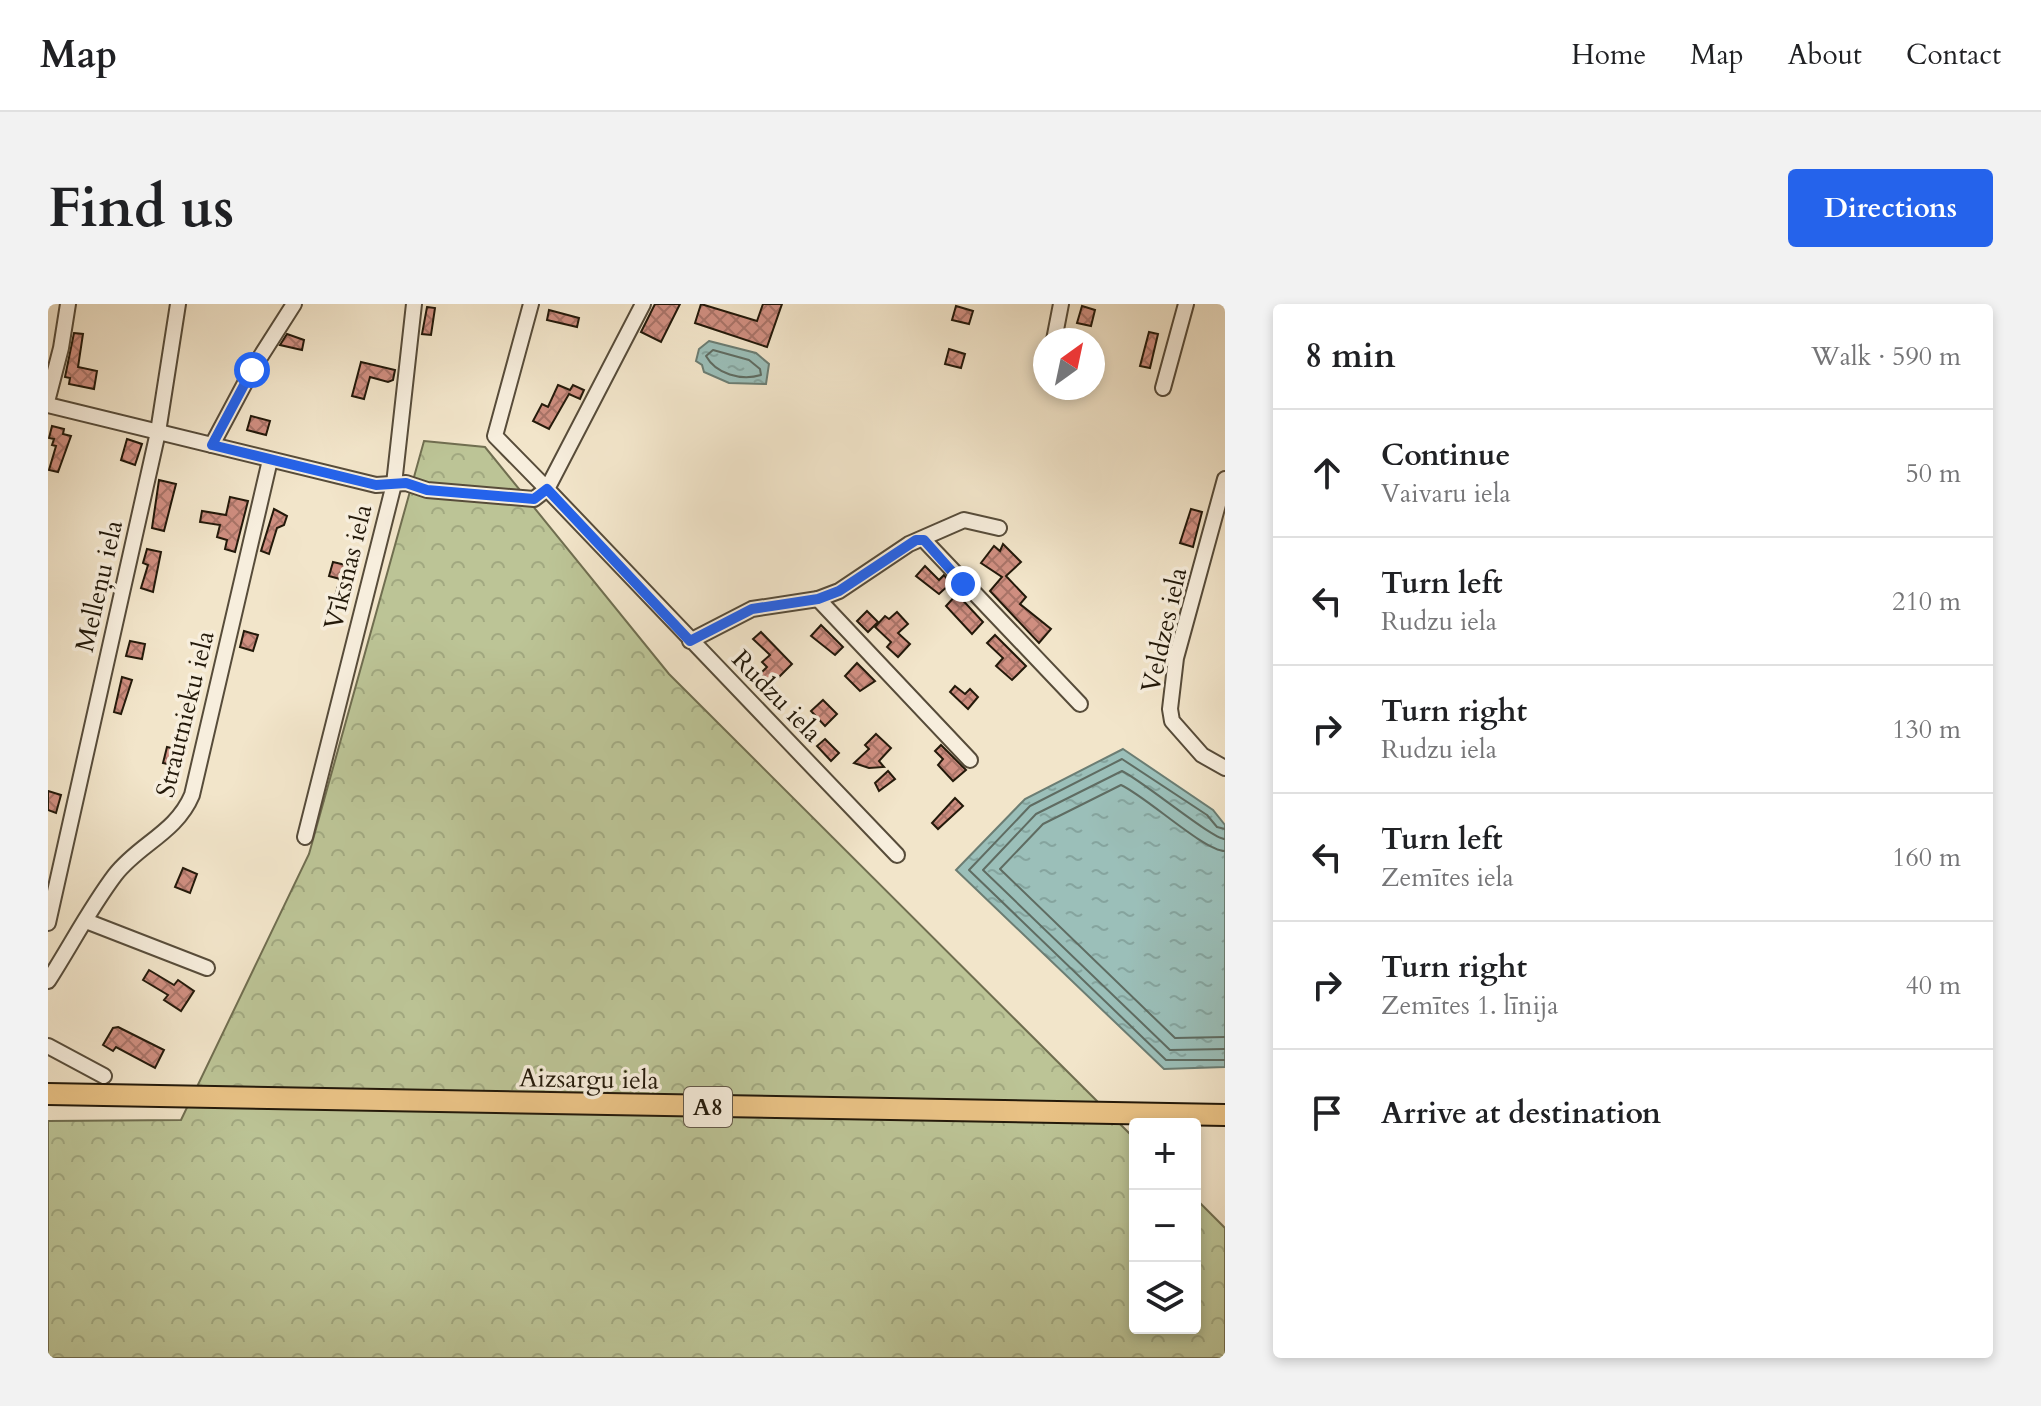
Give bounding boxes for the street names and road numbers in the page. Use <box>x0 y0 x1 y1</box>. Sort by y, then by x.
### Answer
street label: Vīksnas iela <box>316 501 380 633</box>
street label: Melleņu iela <box>67 517 131 655</box>
street label: Veldzes iela <box>1133 564 1195 696</box>
street label: Strautnieku iela <box>147 627 223 801</box>
street label: Rudzu iela <box>724 642 830 750</box>
street label: Aizsargu iela <box>519 1060 659 1098</box>
road number: A8 <box>684 1087 732 1127</box>

